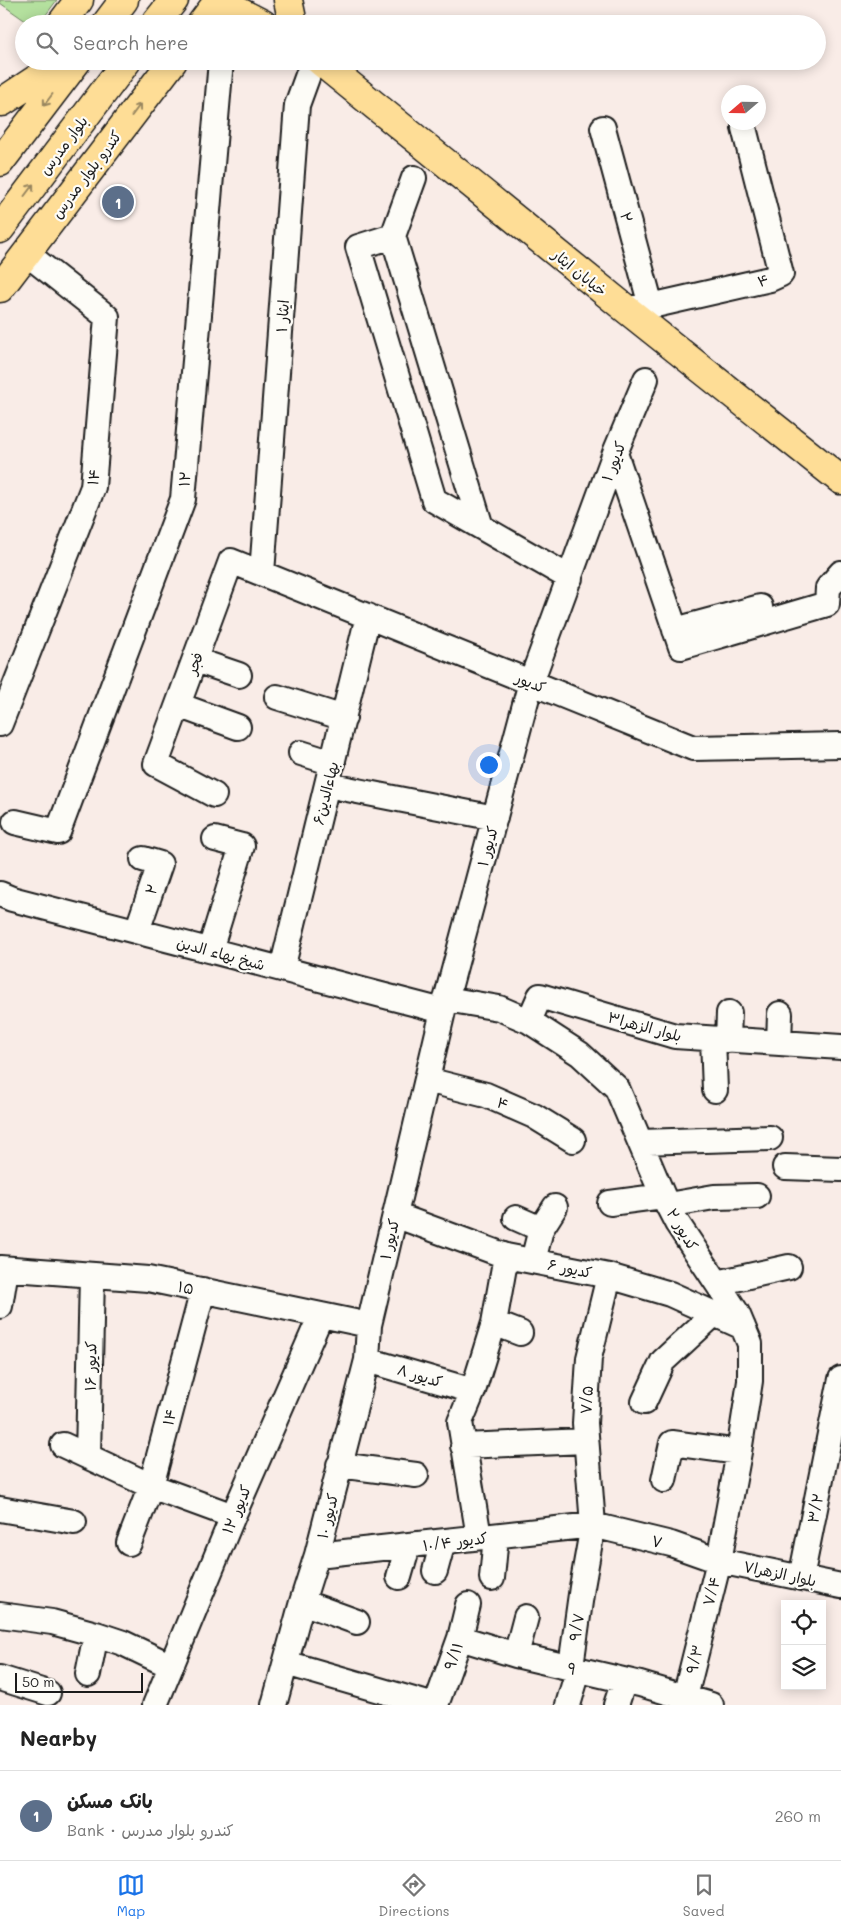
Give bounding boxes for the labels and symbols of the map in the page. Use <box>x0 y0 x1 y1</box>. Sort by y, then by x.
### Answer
north arrow <box>721 85 766 130</box>
one-way arrow <box>42 93 53 106</box>
one-way arrow <box>130 104 141 117</box>
street label: بلوار مدرس <box>34 111 92 179</box>
street label: کندرو بلوار مدرس <box>46 126 126 223</box>
pin: 1 <box>102 183 134 221</box>
one-way arrow <box>24 184 35 197</box>
street label: ۲ <box>616 210 638 224</box>
street label: خیابان ایثار <box>548 243 611 300</box>
street label: ۴ <box>755 269 771 291</box>
street label: ایثار ۱ <box>271 299 293 333</box>
street label: کدیور ۱ <box>596 438 630 484</box>
street label: ۱۴ <box>82 467 104 487</box>
street label: ۱۲ <box>173 470 195 488</box>
street label: فجر <box>180 649 207 679</box>
street label: کدیور <box>512 667 549 697</box>
your location <box>476 752 502 778</box>
street label: ۶بهاءالدين <box>307 759 343 827</box>
street label: کدیور ۱ <box>472 824 502 868</box>
street label: ۲ <box>140 881 162 897</box>
street label: شیخ بهاء الدین <box>174 932 267 975</box>
street label: بلوار الزهرا۳ <box>606 1007 684 1045</box>
street label: ۴ <box>494 1092 512 1114</box>
street label: ۲ کدیور <box>663 1204 703 1254</box>
street label: کدیور ۱ <box>375 1217 403 1261</box>
street label: کدیور ۶ <box>546 1254 594 1282</box>
street label: ۱۵ <box>176 1276 196 1298</box>
street label: کدیور ۱۶ <box>80 1341 100 1391</box>
street label: کدیور ۸ <box>395 1359 445 1391</box>
street label: ۷/۵ <box>575 1385 597 1415</box>
street label: ۱۴ <box>157 1406 181 1428</box>
street label: کدیور ۱۲ <box>217 1481 255 1537</box>
street label: کدیور ۱۰ <box>312 1491 342 1541</box>
street label: ۳/۲ <box>802 1491 828 1525</box>
street label: کدیور ۱۰/۴ <box>421 1527 489 1555</box>
street label: ۷ <box>649 1530 665 1552</box>
street label: بلوار الزهرا۷ <box>742 1556 818 1590</box>
street label: ۷/۴ <box>697 1574 725 1608</box>
street label: ۹/۷ <box>564 1612 588 1642</box>
street label: ۹/۱۱ <box>439 1639 467 1673</box>
street label: ۹/۳ <box>681 1642 707 1676</box>
street label: ۹ <box>564 1657 580 1679</box>
scale bar <box>15 1670 142 1693</box>

